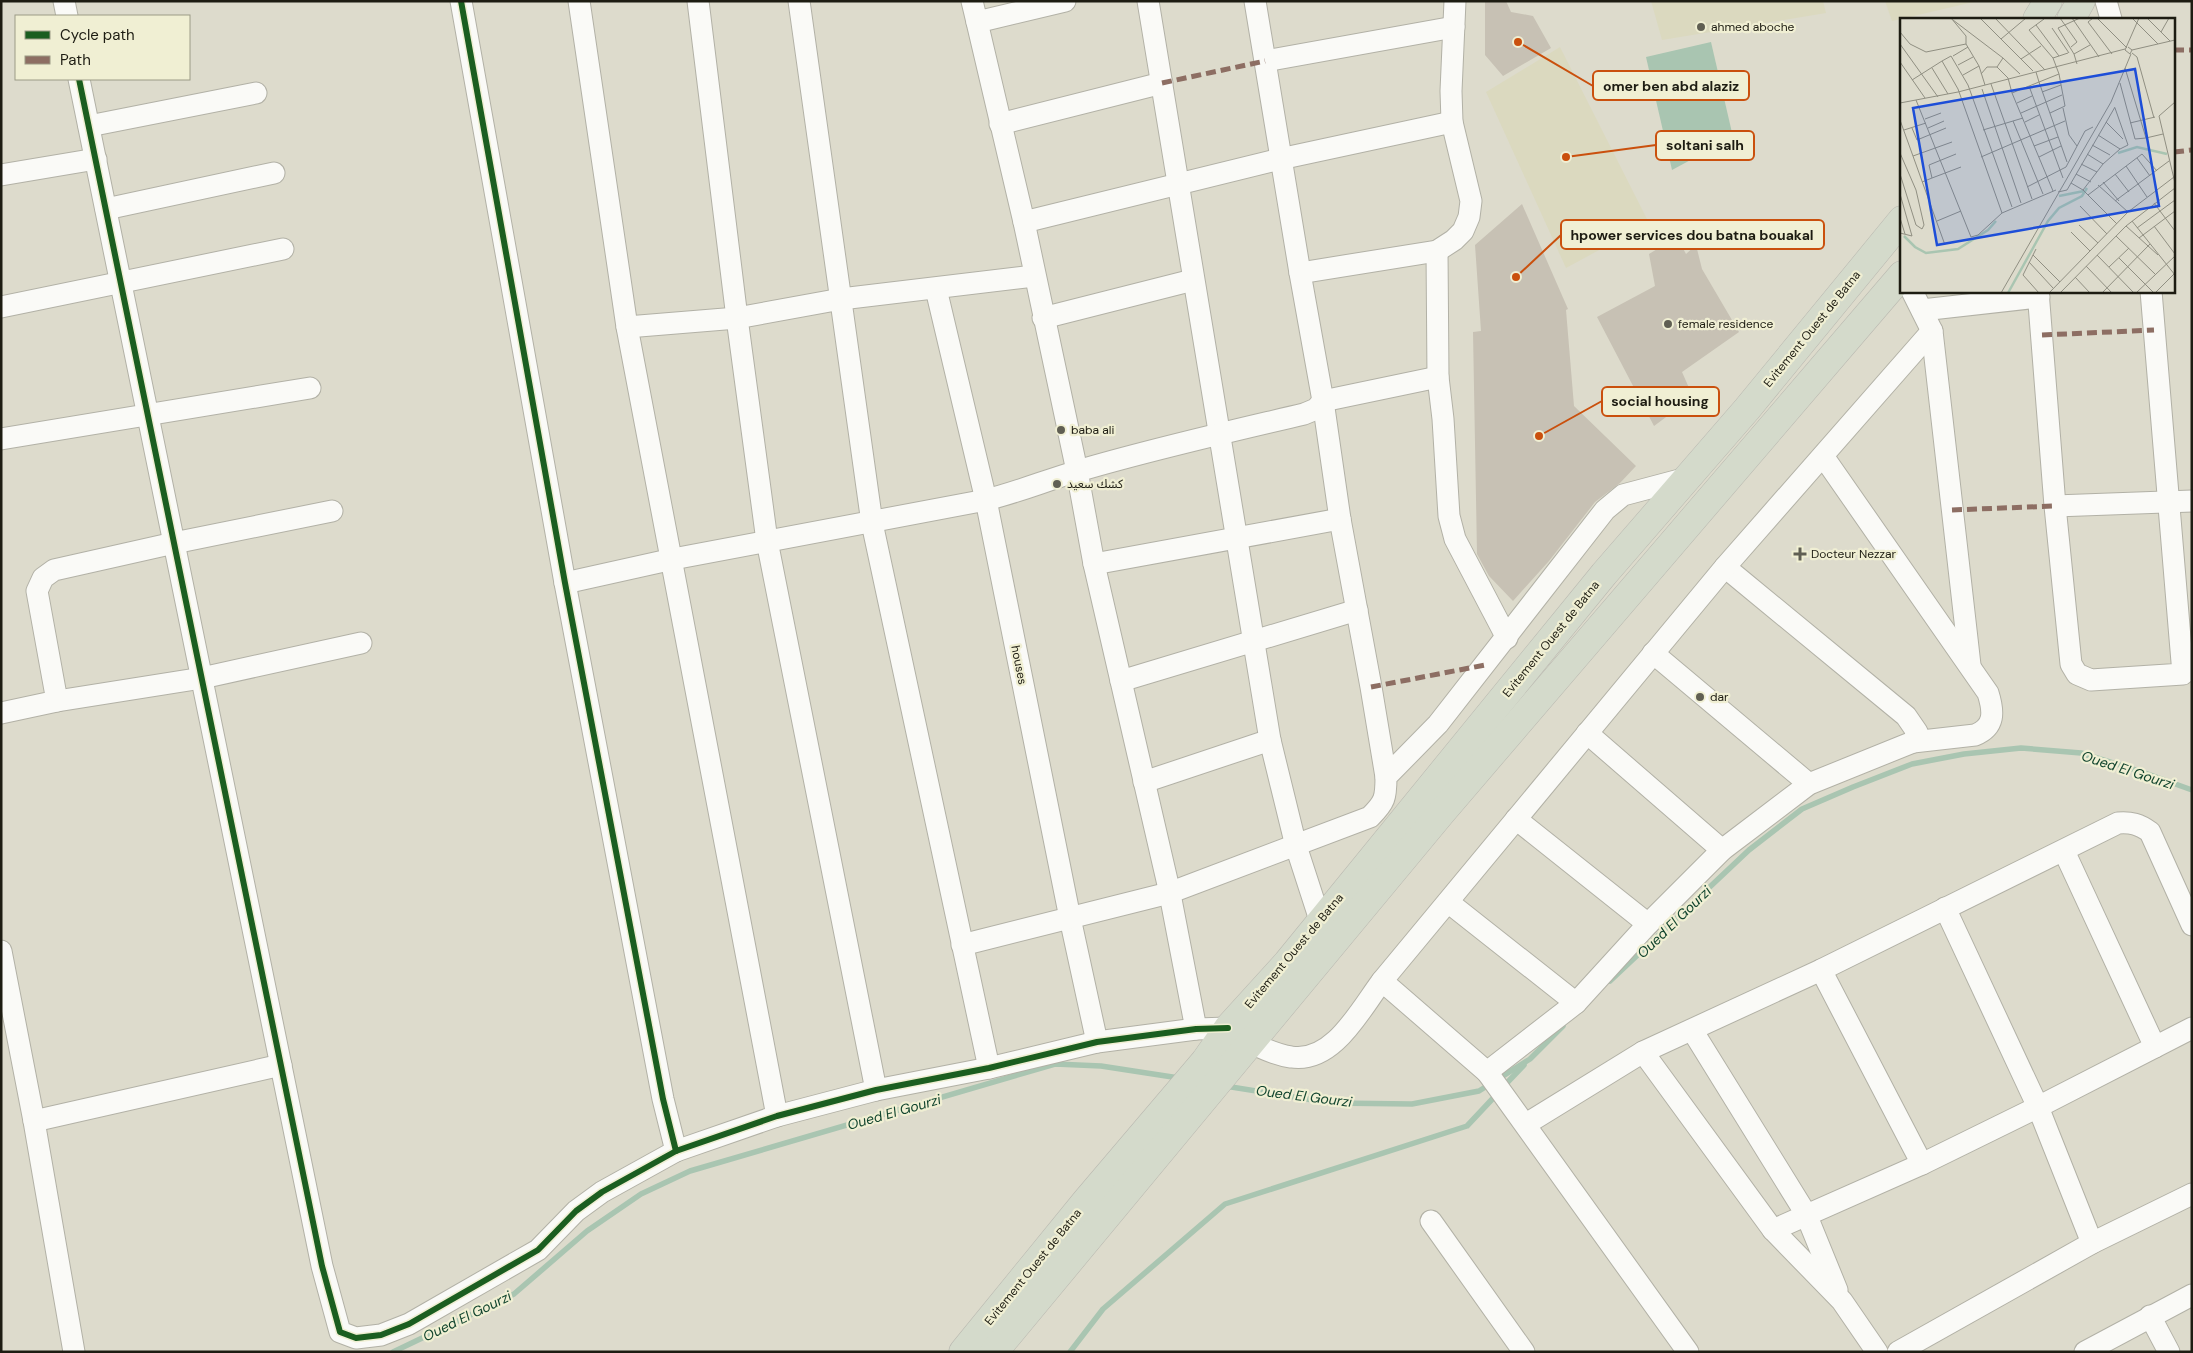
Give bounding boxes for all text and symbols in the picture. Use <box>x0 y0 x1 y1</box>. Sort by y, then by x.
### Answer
legend <box>15 15 190 80</box>
inset map <box>1900 18 2176 292</box>
place label: ahmed aboche <box>1711 19 1795 35</box>
marker: ahmed aboche <box>1695 21 1707 33</box>
text: Cycle path <box>60 25 135 45</box>
text: Path <box>60 50 91 70</box>
callout: omer ben abd alaziz <box>1593 71 1749 100</box>
text: omer ben abd alaziz <box>1603 77 1739 95</box>
callout: soltani salh <box>1656 131 1754 160</box>
text: soltani salh <box>1666 136 1744 154</box>
callout: hpower services dou batna bouakal <box>1561 220 1824 249</box>
text: hpower services dou batna bouakal <box>1570 226 1814 244</box>
street label: Evitement Ouest de Batna <box>1760 267 1864 391</box>
place label: female residence <box>1678 316 1774 332</box>
marker: female residence <box>1662 318 1674 330</box>
callout: social housing <box>1602 387 1719 416</box>
text: social housing <box>1611 392 1709 410</box>
place label: baba ali <box>1071 422 1114 438</box>
marker: baba ali <box>1055 424 1067 436</box>
place label: كشك سعيد <box>1067 476 1124 492</box>
marker: كشك سعيد <box>1051 478 1063 490</box>
place label: Docteur Nezzar <box>1811 546 1897 562</box>
marker: Docteur Nezzar <box>1793 547 1807 561</box>
street label: Evitement Ouest de Batna <box>1499 577 1603 701</box>
street label: houses <box>1007 644 1031 686</box>
place label: dar <box>1710 689 1729 705</box>
marker: dar <box>1694 691 1706 703</box>
water label: Oued El Gourzi <box>2079 747 2177 794</box>
water label: Oued El Gourzi <box>1633 882 1715 962</box>
street label: Evitement Ouest de Batna <box>1241 890 1347 1012</box>
water label: Oued El Gourzi <box>1255 1081 1354 1111</box>
water label: Oued El Gourzi <box>845 1090 943 1134</box>
street label: Evitement Ouest de Batna <box>981 1205 1085 1329</box>
water label: Oued El Gourzi <box>420 1286 515 1345</box>

